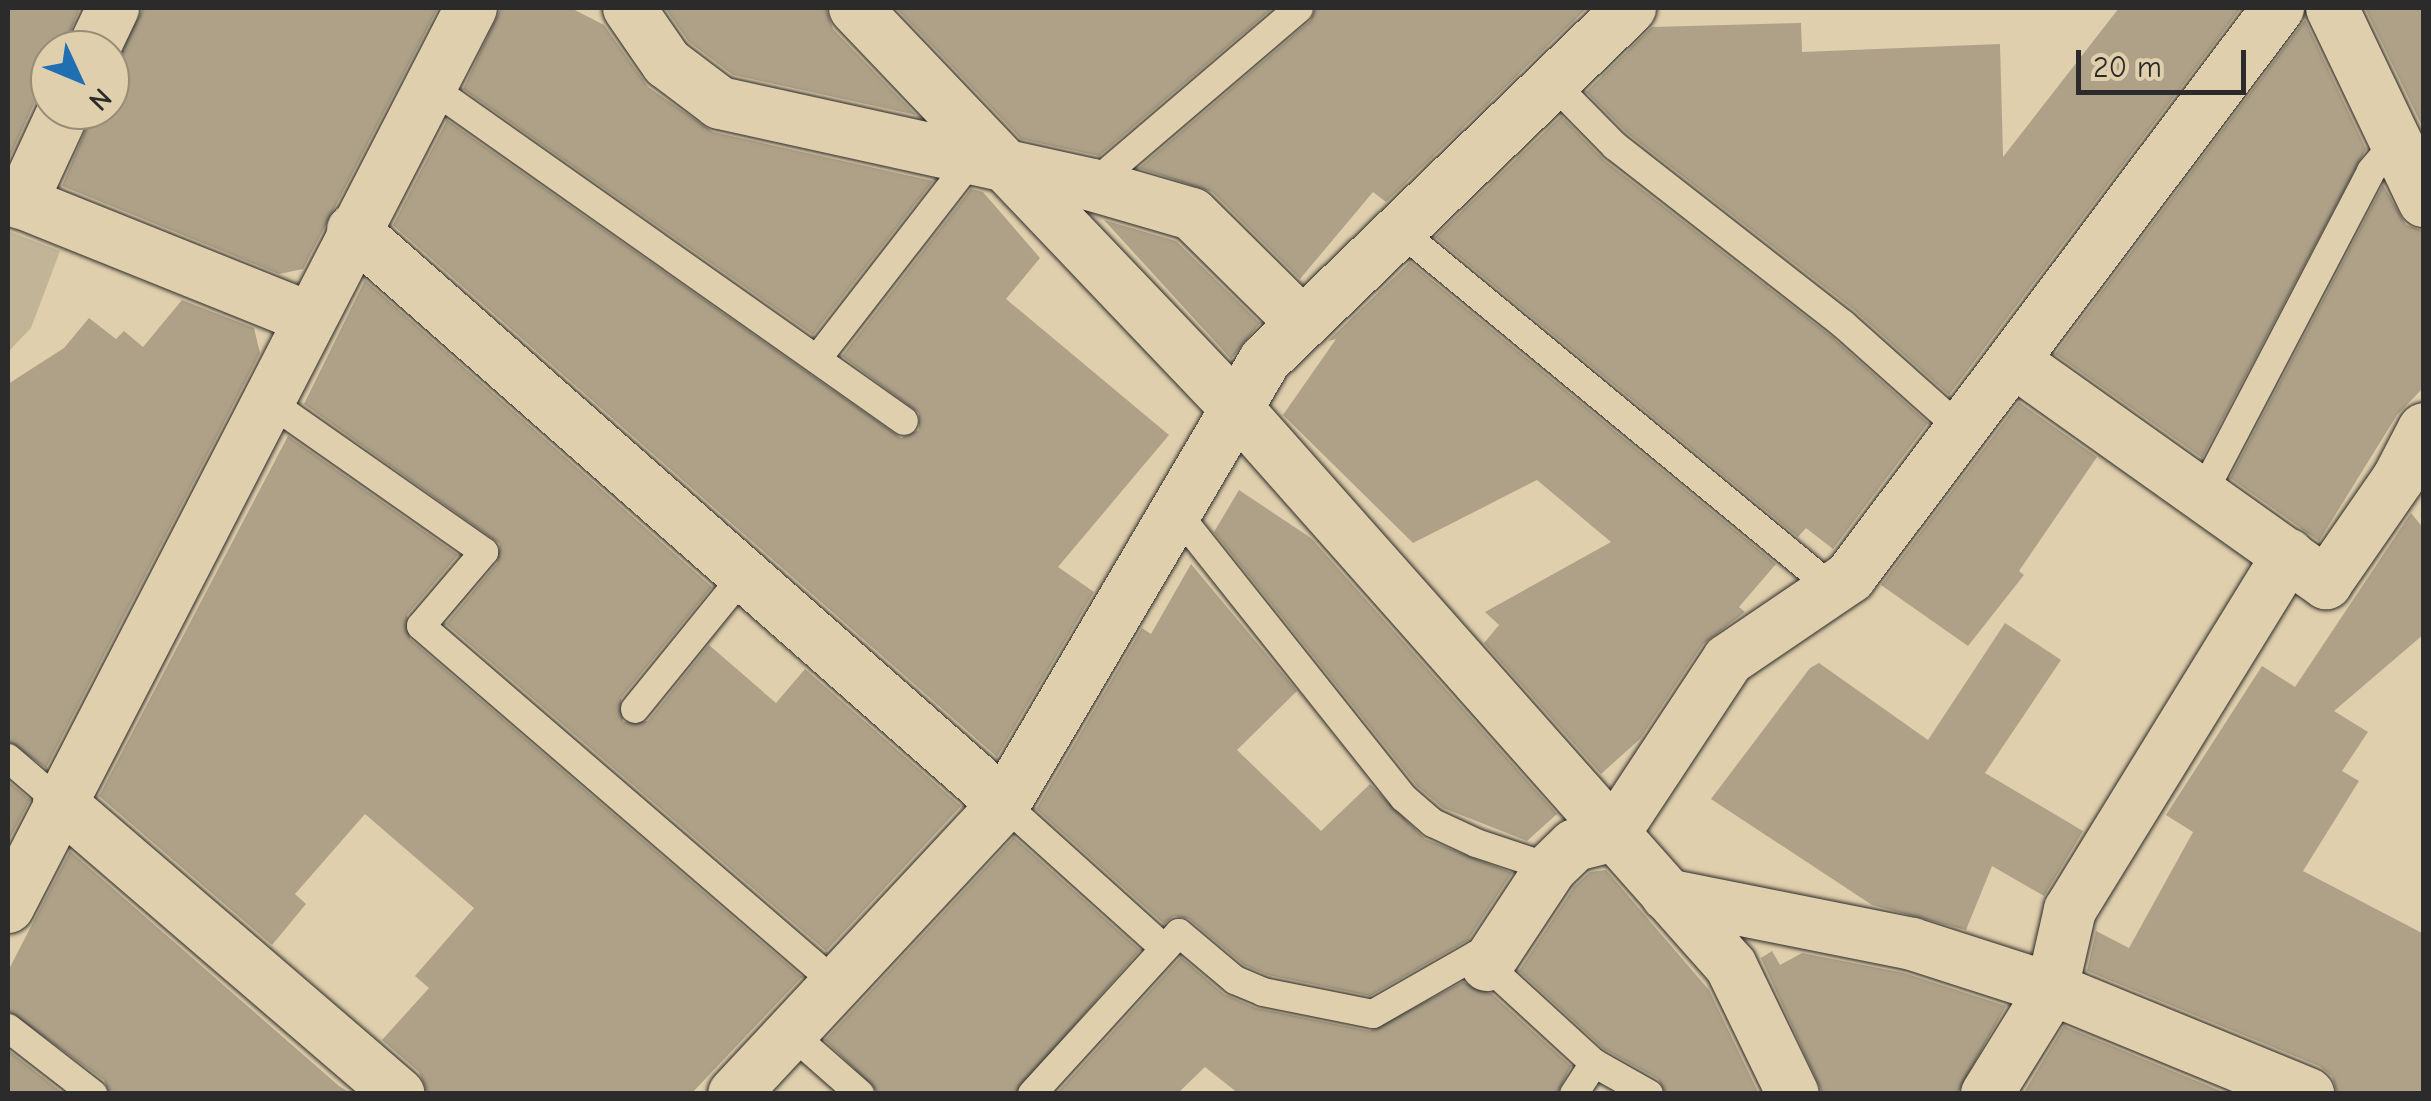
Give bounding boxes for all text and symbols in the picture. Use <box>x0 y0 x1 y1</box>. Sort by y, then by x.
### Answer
north arrow <box>30 30 130 130</box>
scale bar <box>2081 30 2251 92</box>
text: 20 m <box>2093 50 2162 85</box>
text: N <box>82 82 118 117</box>

